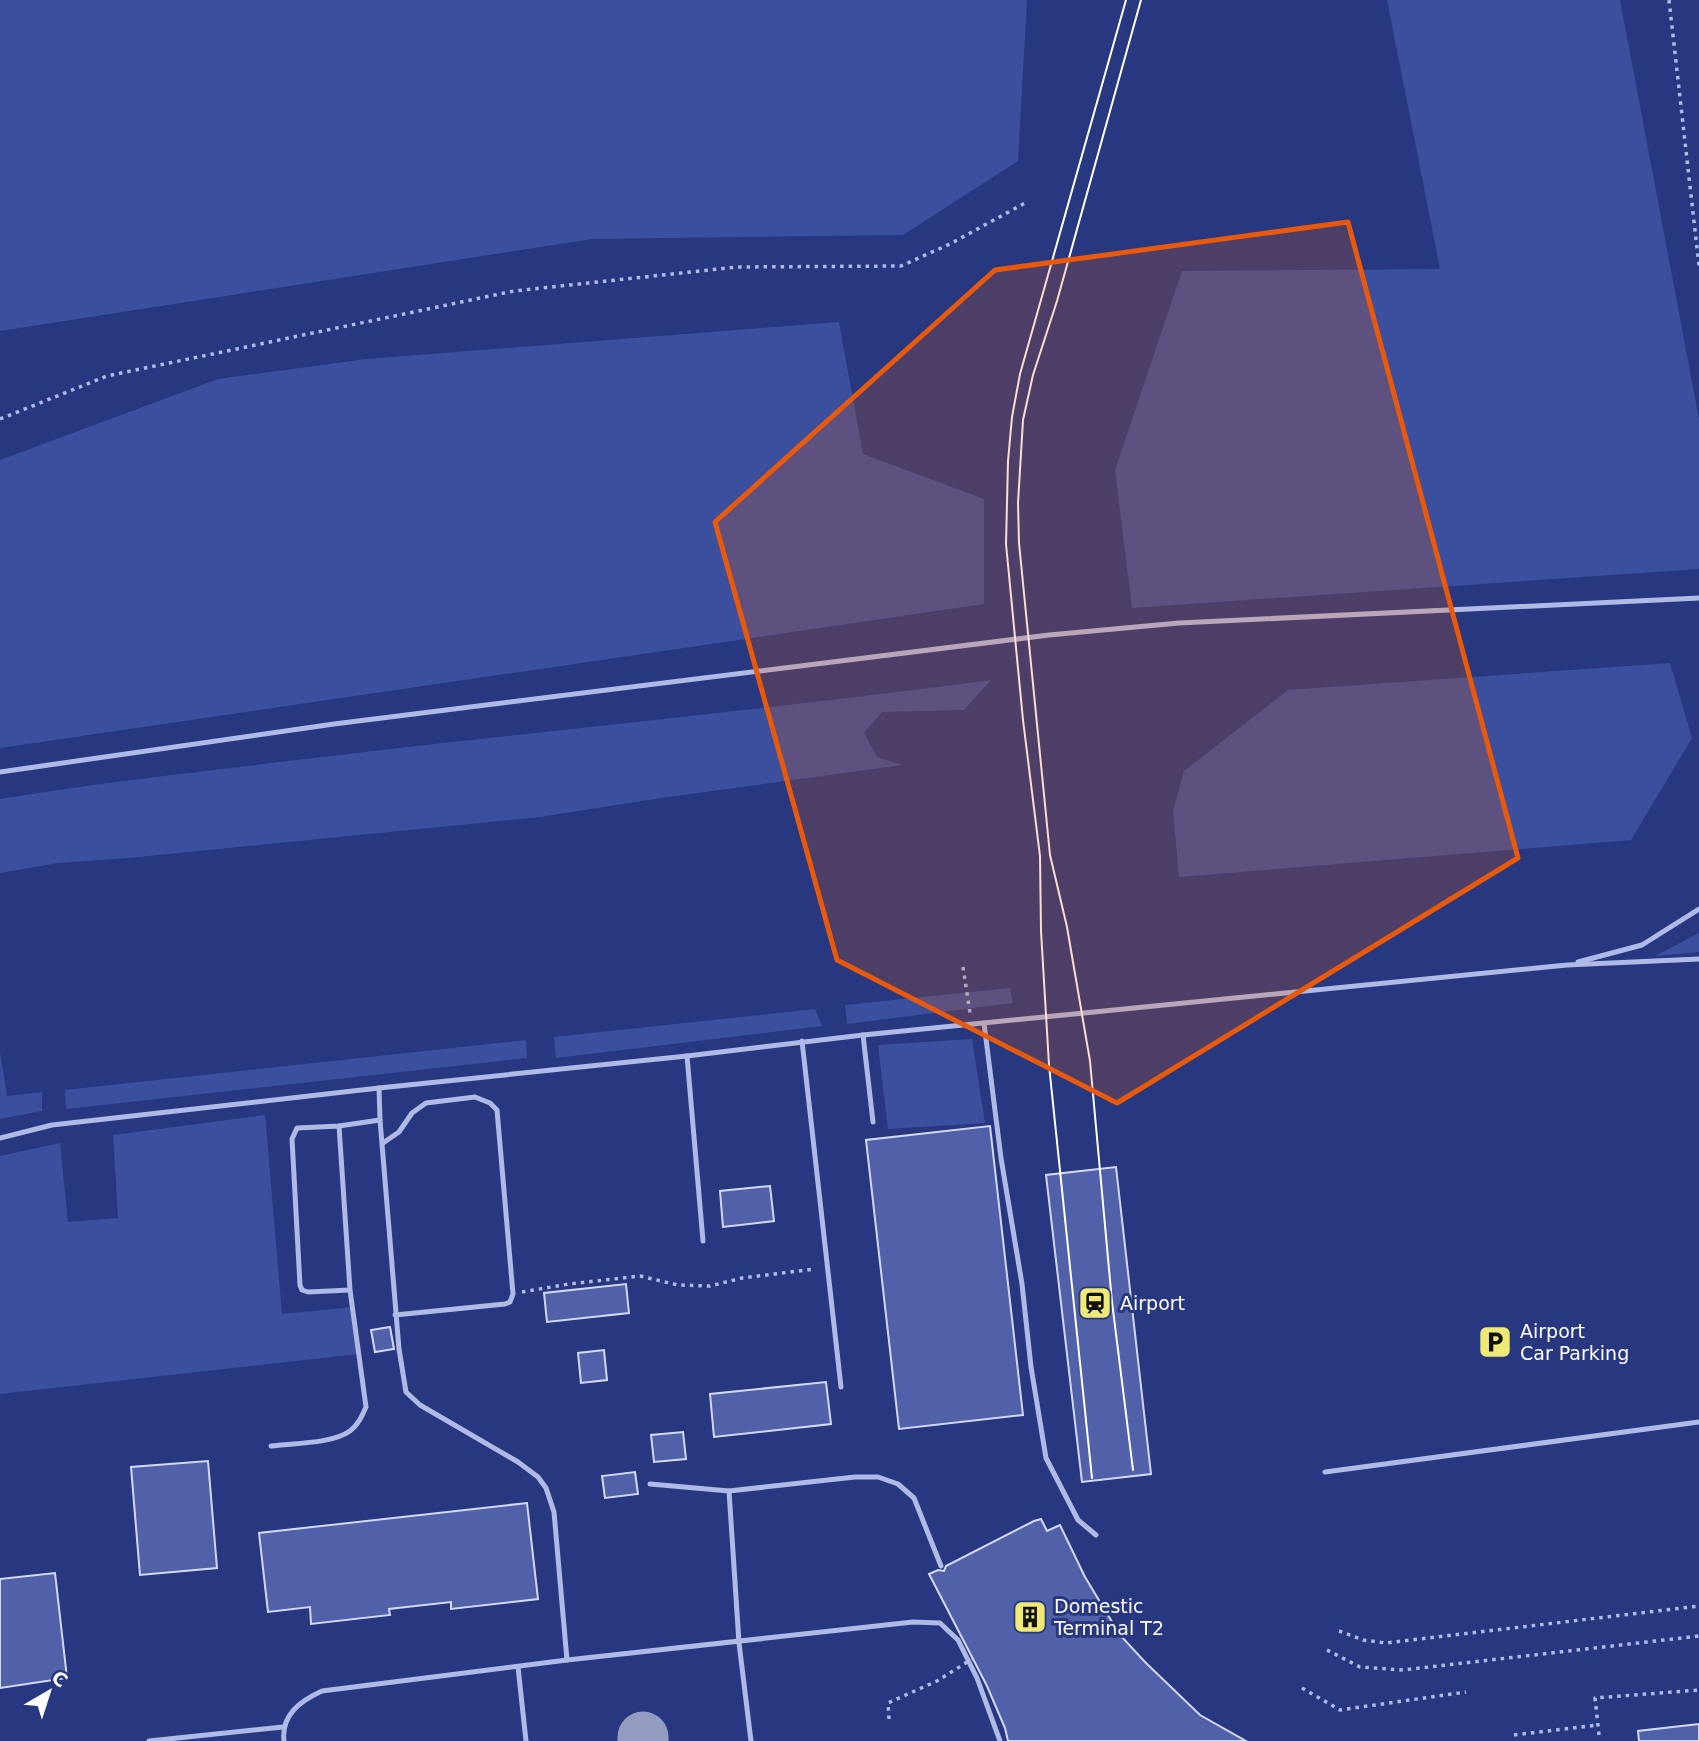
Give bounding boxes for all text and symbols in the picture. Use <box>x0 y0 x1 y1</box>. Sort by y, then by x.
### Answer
station icon: Airport <box>1076 1284 1114 1322</box>
place label: Airport <box>1120 1292 1185 1314</box>
place label: Airport Car Parking <box>1520 1320 1629 1364</box>
parking icon: Airport Car Parking <box>1476 1323 1514 1361</box>
place label: Domestic Terminal T2 <box>1053 1595 1164 1639</box>
building icon: Domestic Terminal T2 <box>1011 1598 1049 1636</box>
north arrow <box>14 1657 84 1727</box>
text: С <box>47 1666 72 1692</box>

